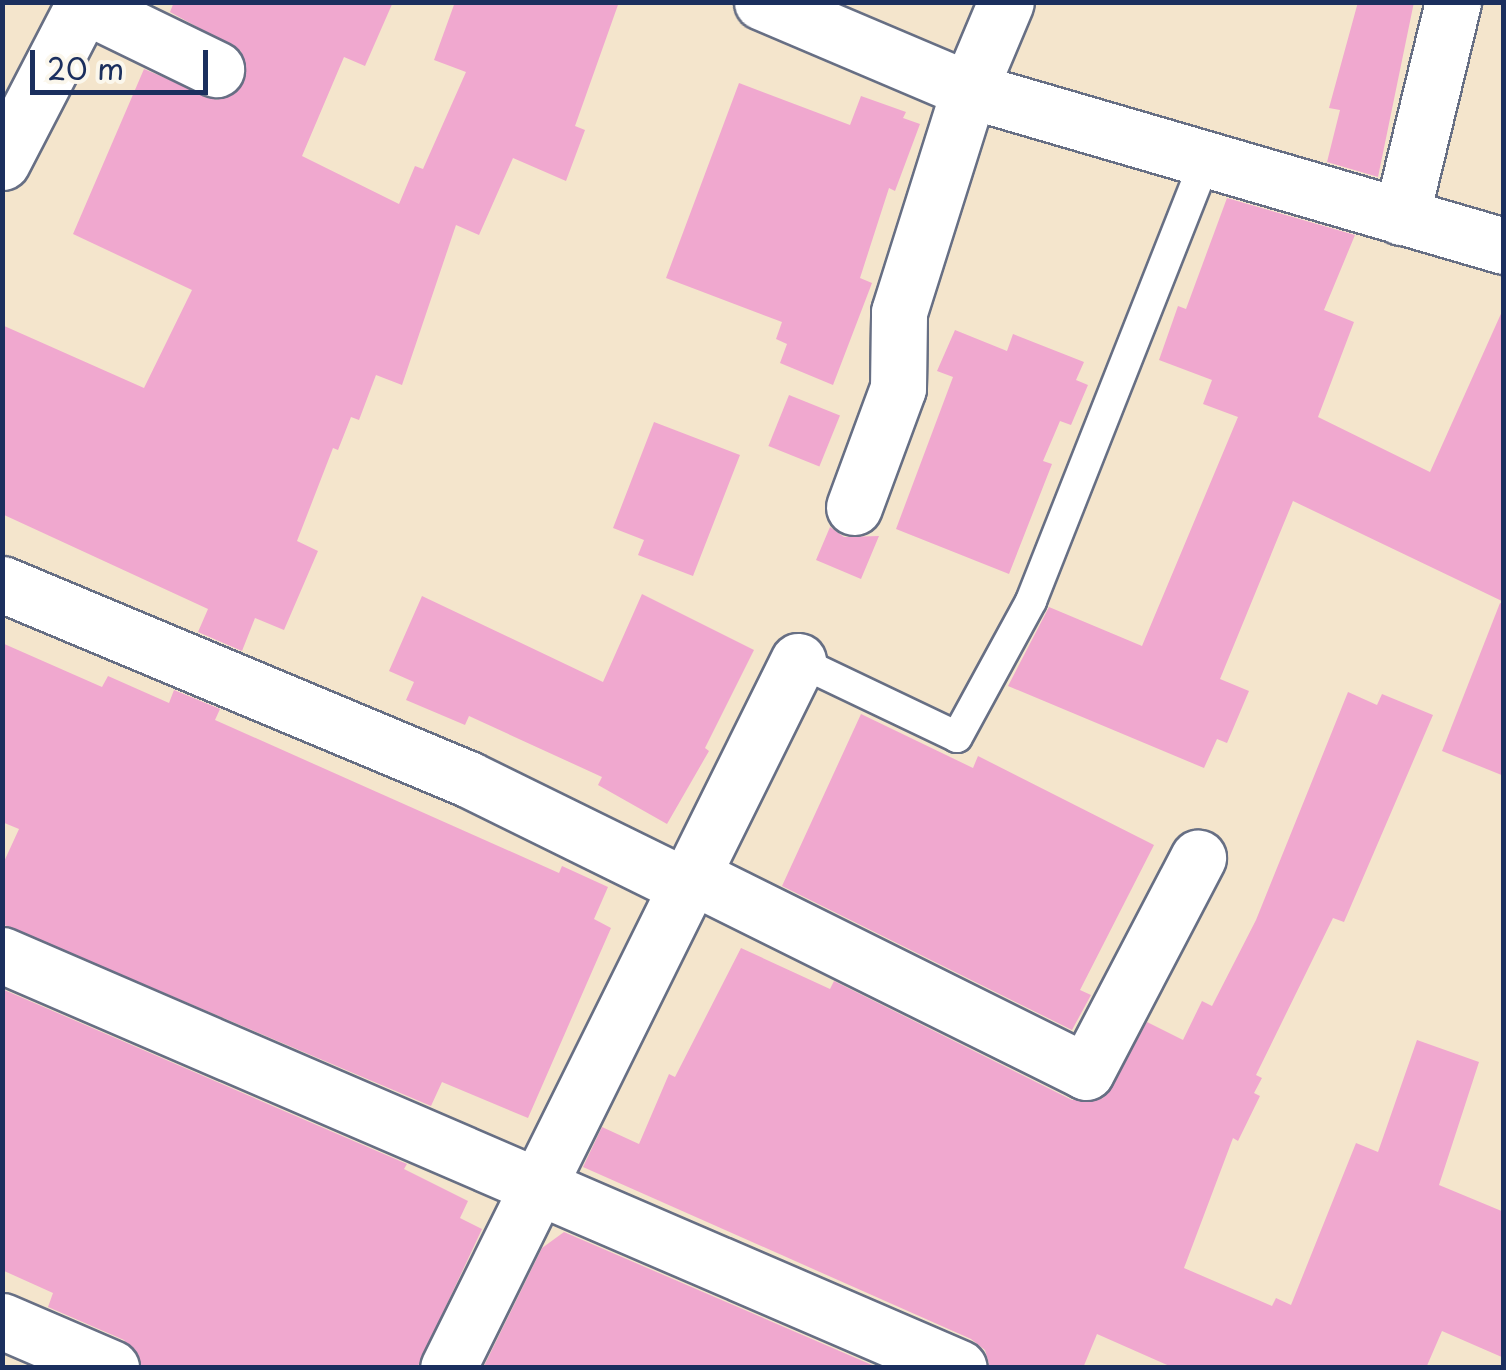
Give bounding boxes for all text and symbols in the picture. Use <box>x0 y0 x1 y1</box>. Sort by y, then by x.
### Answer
scale bar <box>35 30 212 92</box>
text: 20 m <box>47 45 124 90</box>

